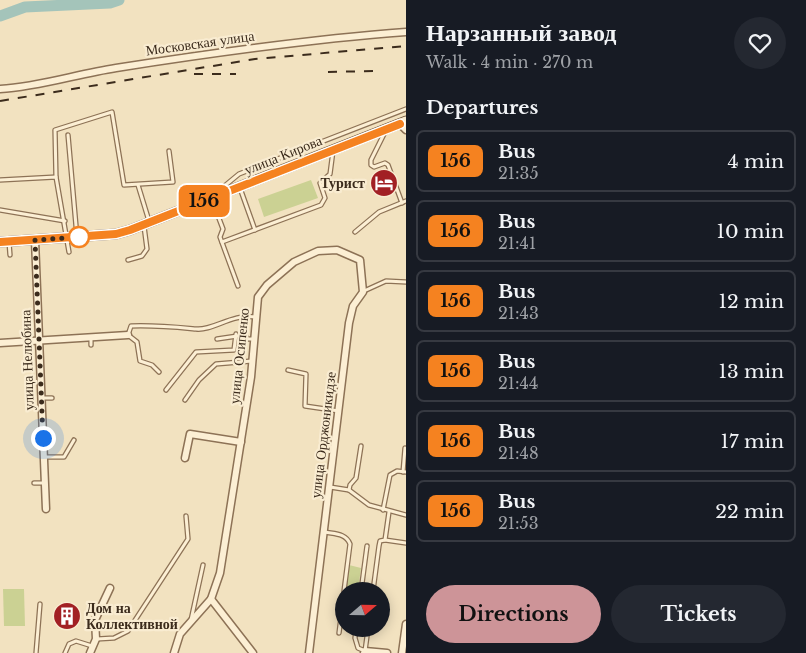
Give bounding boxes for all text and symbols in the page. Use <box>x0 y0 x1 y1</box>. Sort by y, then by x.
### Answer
button: heart <box>734 17 786 69</box>
text: Нарзанный завод <box>426 18 616 47</box>
street label: Московская улица <box>145 26 256 60</box>
text: Walk · 4 min · 270 m <box>426 52 593 72</box>
text: Departures <box>426 96 538 119</box>
street label: улица Кирова <box>242 131 325 179</box>
text: Bus <box>498 140 535 163</box>
text: 156 <box>440 150 471 172</box>
text: 4 min <box>727 150 784 173</box>
text: 21:35 <box>498 163 539 183</box>
hotel icon: Турист <box>369 168 399 198</box>
place label: Турист <box>320 174 365 192</box>
line badge: 156 <box>175 185 233 217</box>
text: 156 <box>189 190 219 212</box>
text: Bus <box>498 210 535 233</box>
text: 156 <box>440 220 471 242</box>
text: 10 min <box>717 220 784 243</box>
unlabelled marker <box>68 226 90 248</box>
text: 21:41 <box>498 233 536 253</box>
text: Bus <box>498 280 535 303</box>
text: 156 <box>440 290 471 312</box>
text: 12 min <box>718 290 784 313</box>
text: 21:43 <box>498 303 539 323</box>
street label: улица Осипенко <box>225 307 253 405</box>
street label: улица Нелюбина <box>16 309 38 411</box>
text: Bus <box>498 350 535 373</box>
text: 156 <box>440 360 471 382</box>
text: 13 min <box>718 360 784 383</box>
street label: улица Орджоникидзе <box>306 371 340 499</box>
text: 21:44 <box>498 373 538 393</box>
text: Bus <box>498 420 535 443</box>
your location <box>31 426 56 451</box>
text: 156 <box>440 430 471 452</box>
text: 17 min <box>721 430 784 453</box>
text: 21:48 <box>498 443 539 463</box>
text: Bus <box>498 490 535 513</box>
text: 156 <box>440 500 471 522</box>
text: 22 min <box>715 500 784 523</box>
text: 21:53 <box>498 513 539 533</box>
north arrow <box>335 582 390 638</box>
map controls <box>335 582 390 637</box>
button: Directions <box>426 585 601 643</box>
button: Tickets <box>611 585 786 643</box>
place label: Дом на Коллективной <box>86 599 178 633</box>
building icon: Дом на Коллективной <box>52 601 82 631</box>

